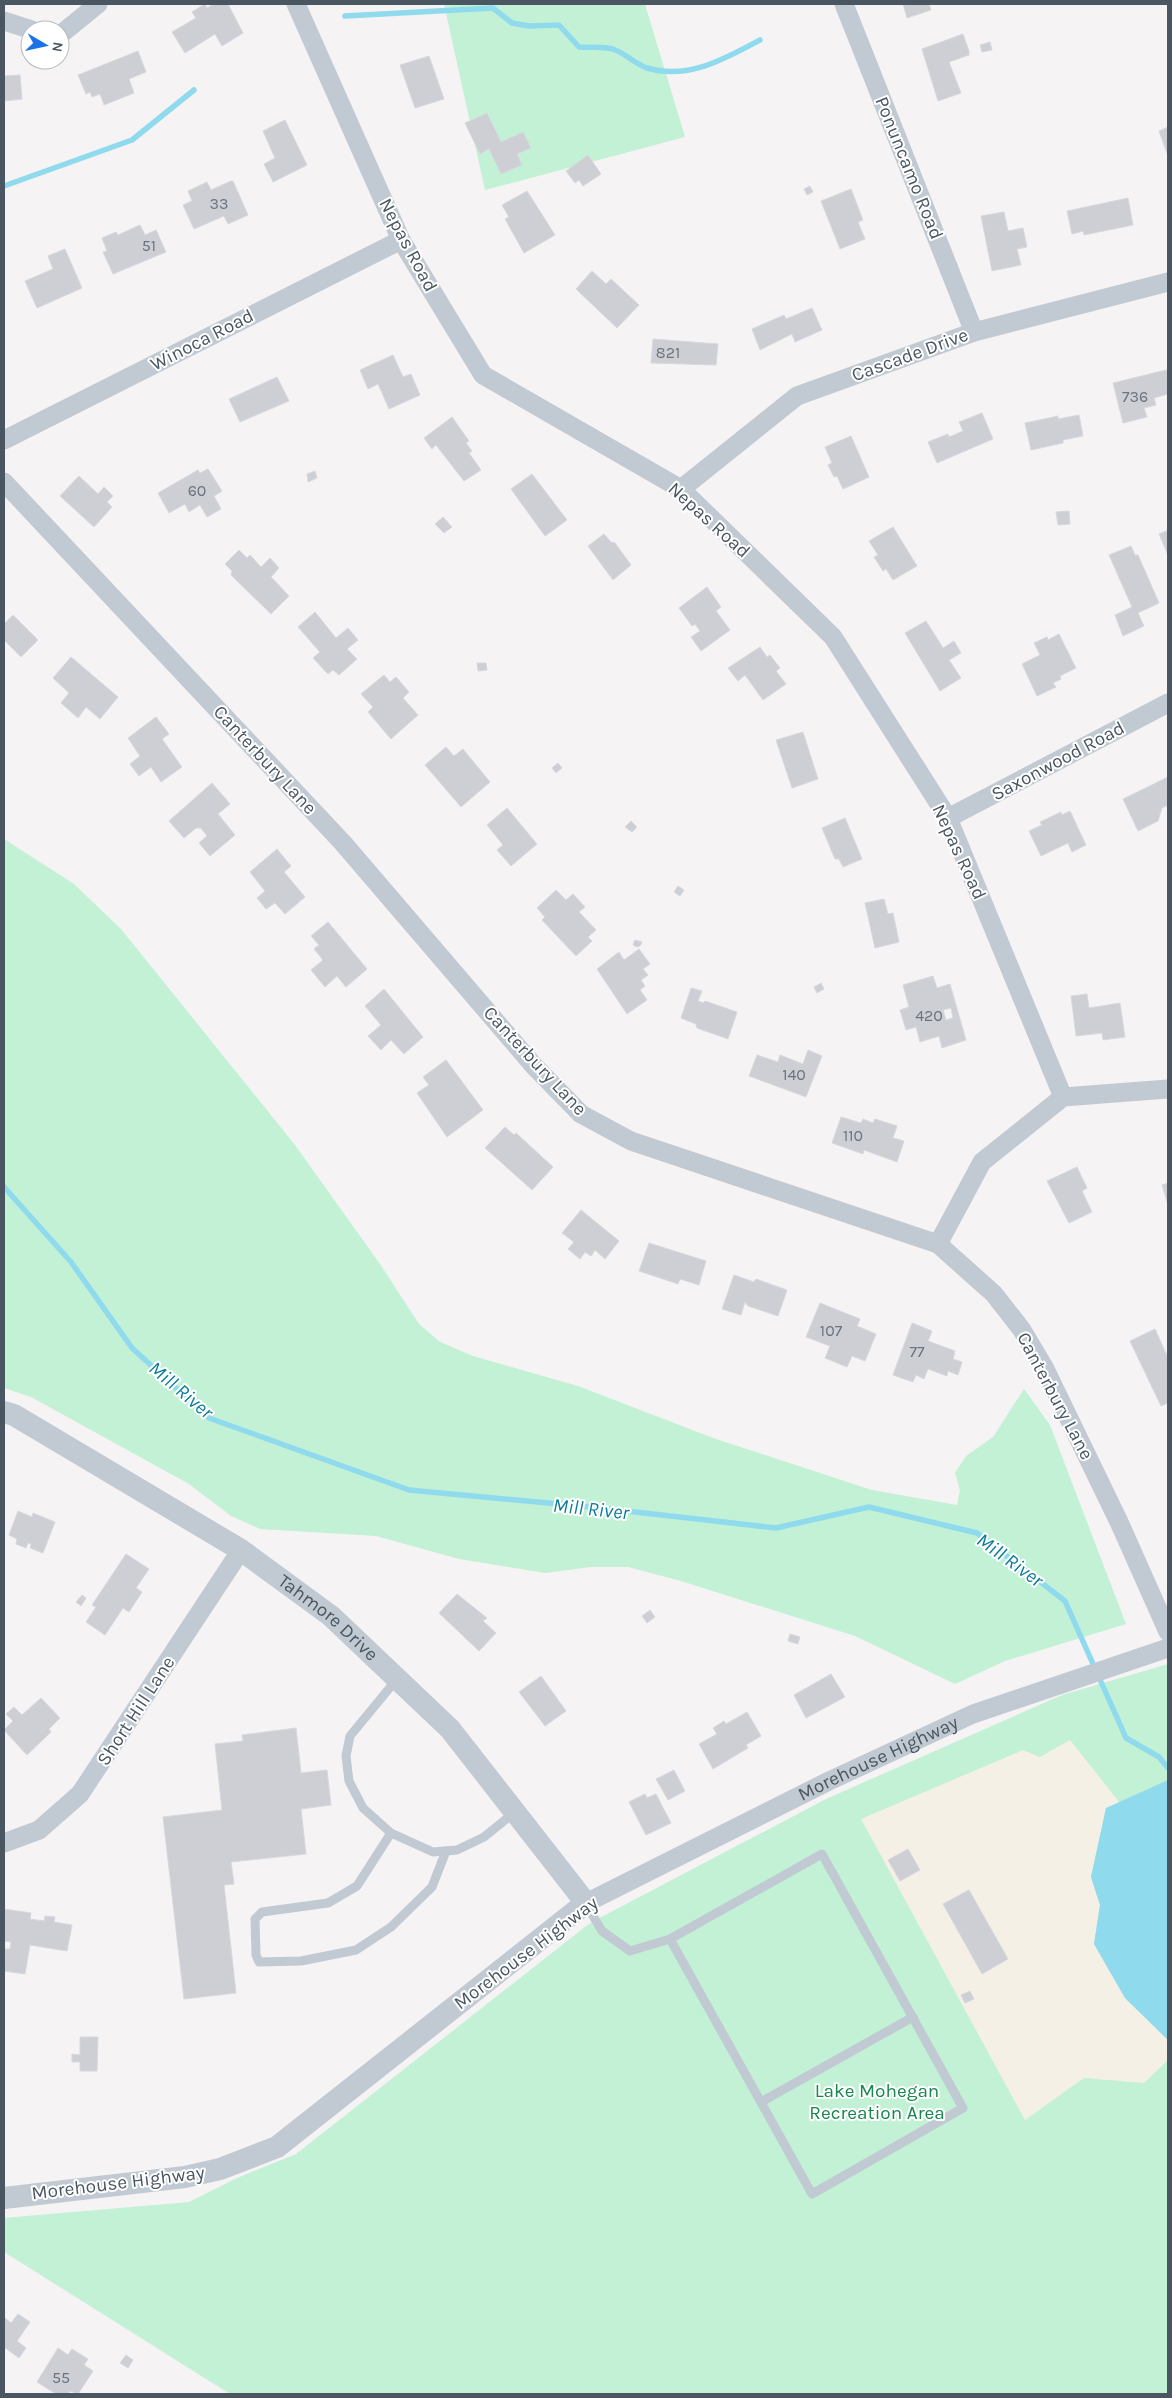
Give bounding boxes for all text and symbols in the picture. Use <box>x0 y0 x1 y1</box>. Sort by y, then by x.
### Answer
north arrow <box>20 20 70 70</box>
text: N <box>48 41 67 53</box>
street label: Ponuncamo Road <box>870 93 948 243</box>
house number: 33 <box>210 194 228 213</box>
street label: Nepas Road <box>374 195 442 295</box>
house number: 51 <box>142 236 156 255</box>
street label: Winoca Road <box>147 305 257 375</box>
street label: Cascade Drive <box>849 324 971 386</box>
house number: 821 <box>656 343 680 362</box>
house number: 736 <box>1122 387 1148 406</box>
street label: Nepas Road <box>664 478 754 562</box>
house number: 60 <box>188 481 206 500</box>
street label: Canterbury Lane <box>209 701 321 819</box>
street label: Saxonwood Road <box>988 717 1128 805</box>
street label: Nepas Road <box>927 801 991 903</box>
street label: Canterbury Lane <box>479 1002 591 1120</box>
house number: 420 <box>915 1006 943 1025</box>
house number: 140 <box>782 1065 806 1084</box>
house number: 110 <box>843 1126 863 1145</box>
house number: 107 <box>820 1321 843 1340</box>
street label: Canterbury Lane <box>1012 1329 1098 1463</box>
house number: 77 <box>909 1342 925 1361</box>
water label: Mill River <box>144 1357 219 1424</box>
water label: Mill River <box>552 1494 631 1525</box>
water label: Mill River <box>972 1528 1049 1592</box>
street label: Tahmore Drive <box>274 1570 383 1666</box>
street label: Short Hill Lane <box>92 1652 180 1770</box>
street label: Morehouse Highway <box>794 1711 962 1806</box>
street label: Morehouse Highway <box>450 1892 602 2014</box>
park label: Lake Mohegan Recreation Area <box>809 2080 945 2124</box>
street label: Morehouse Highway <box>30 2161 206 2205</box>
house number: 55 <box>52 2368 70 2387</box>

